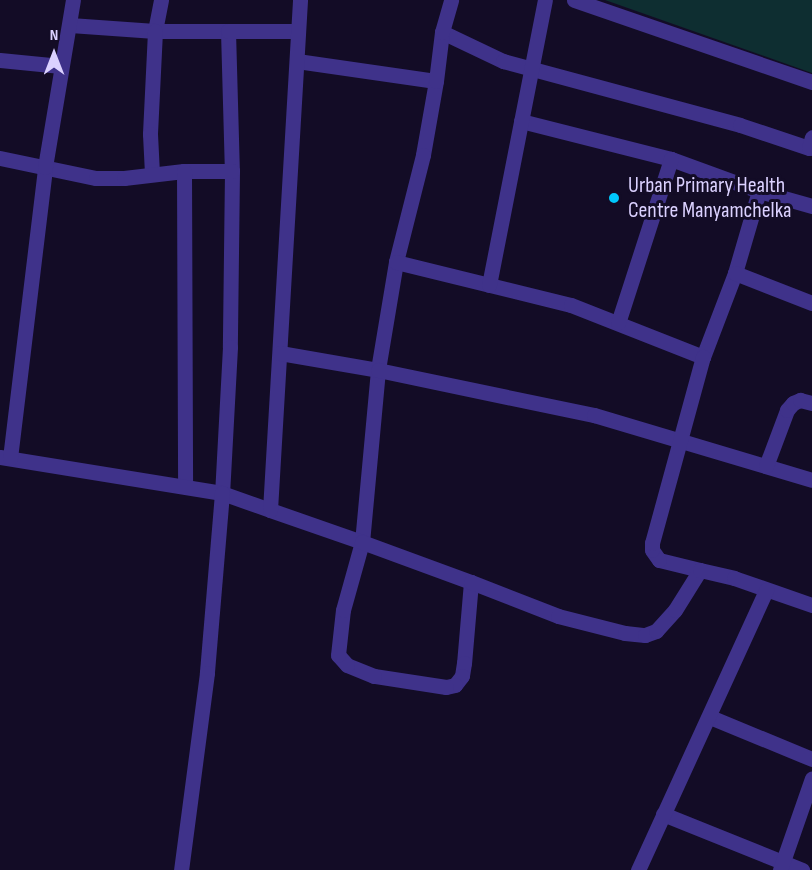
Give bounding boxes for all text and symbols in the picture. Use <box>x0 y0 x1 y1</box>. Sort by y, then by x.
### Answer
north arrow <box>24 24 84 84</box>
text: N <box>50 26 58 45</box>
place label: Urban Primary Health Centre Manyamchelka <box>628 172 792 224</box>
marker: Urban Primary Health Centre Manyamchelka <box>605 189 623 207</box>

